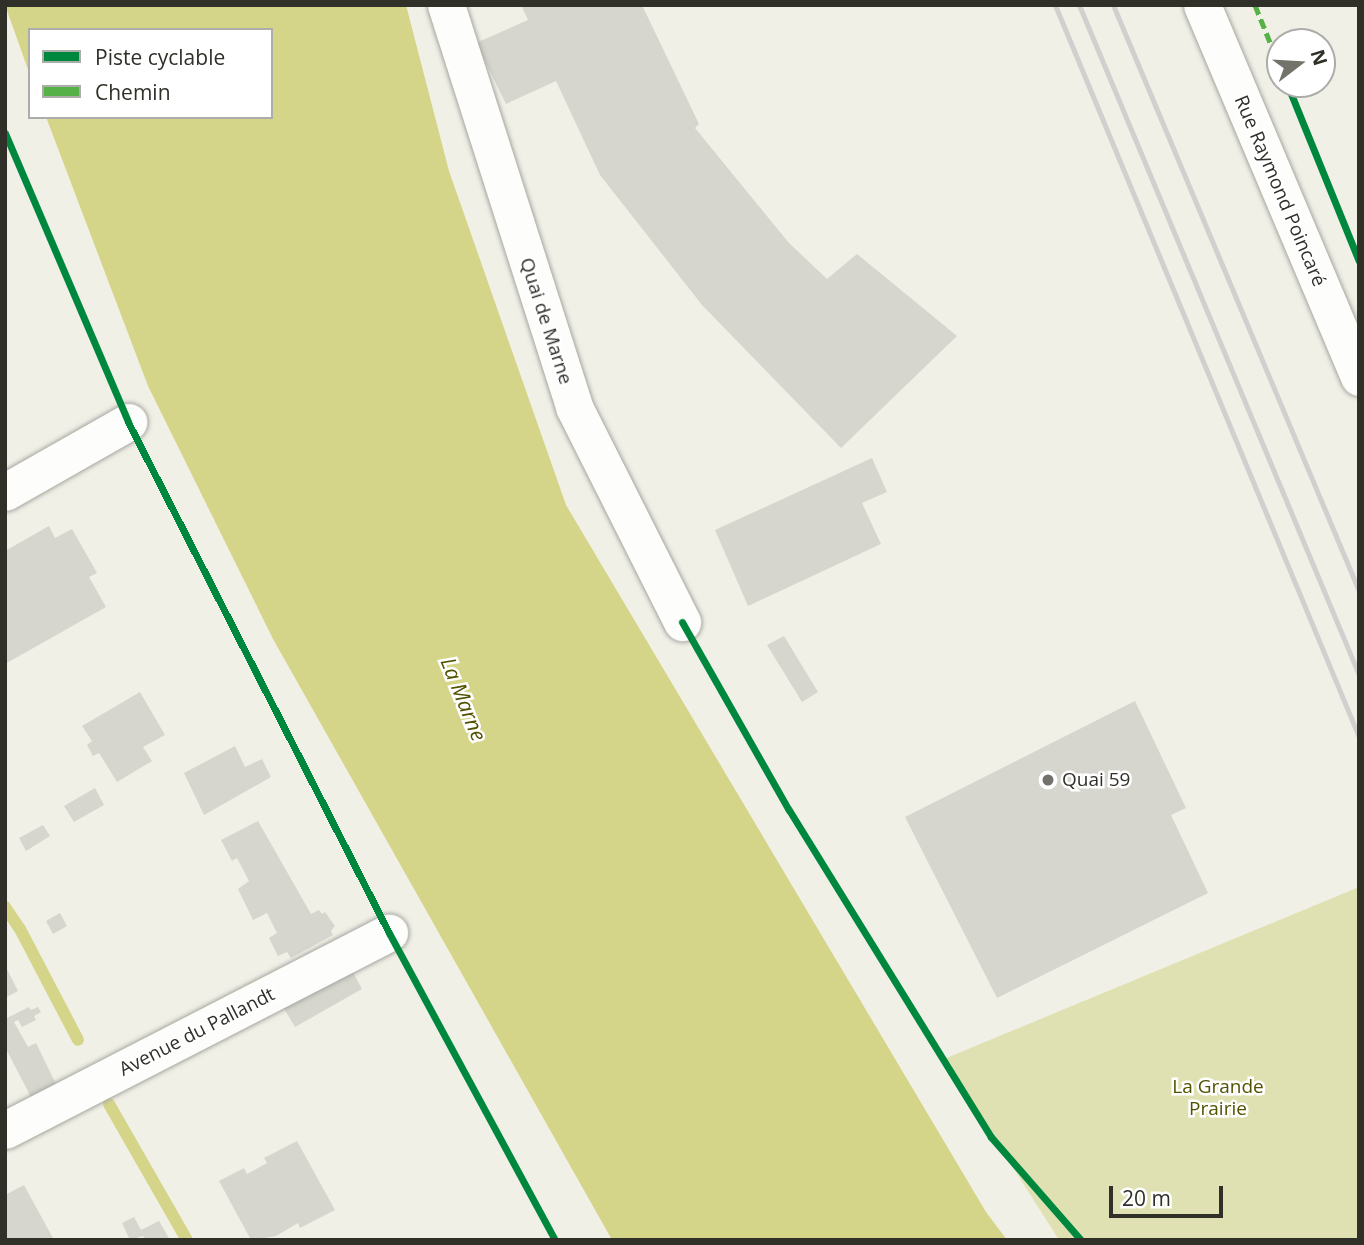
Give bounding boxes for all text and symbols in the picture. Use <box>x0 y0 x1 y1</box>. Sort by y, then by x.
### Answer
legend <box>28 28 273 119</box>
north arrow <box>1266 28 1336 98</box>
text: Piste cyclable <box>95 43 225 71</box>
text: N <box>1304 46 1334 69</box>
text: Chemin <box>95 78 171 106</box>
street label: Rue Raymond Poincaré <box>1229 92 1331 290</box>
street label: Quai de Marne <box>515 255 577 387</box>
water label: La Marne <box>436 654 492 744</box>
place label: Quai 59 <box>1062 769 1130 791</box>
marker: Quai 59 <box>1040 772 1056 788</box>
street label: Avenue du Pallandt <box>115 983 279 1081</box>
park label: La Grande Prairie <box>1172 1076 1264 1120</box>
scale bar <box>1112 1172 1226 1216</box>
text: 20 m <box>1122 1184 1171 1212</box>

